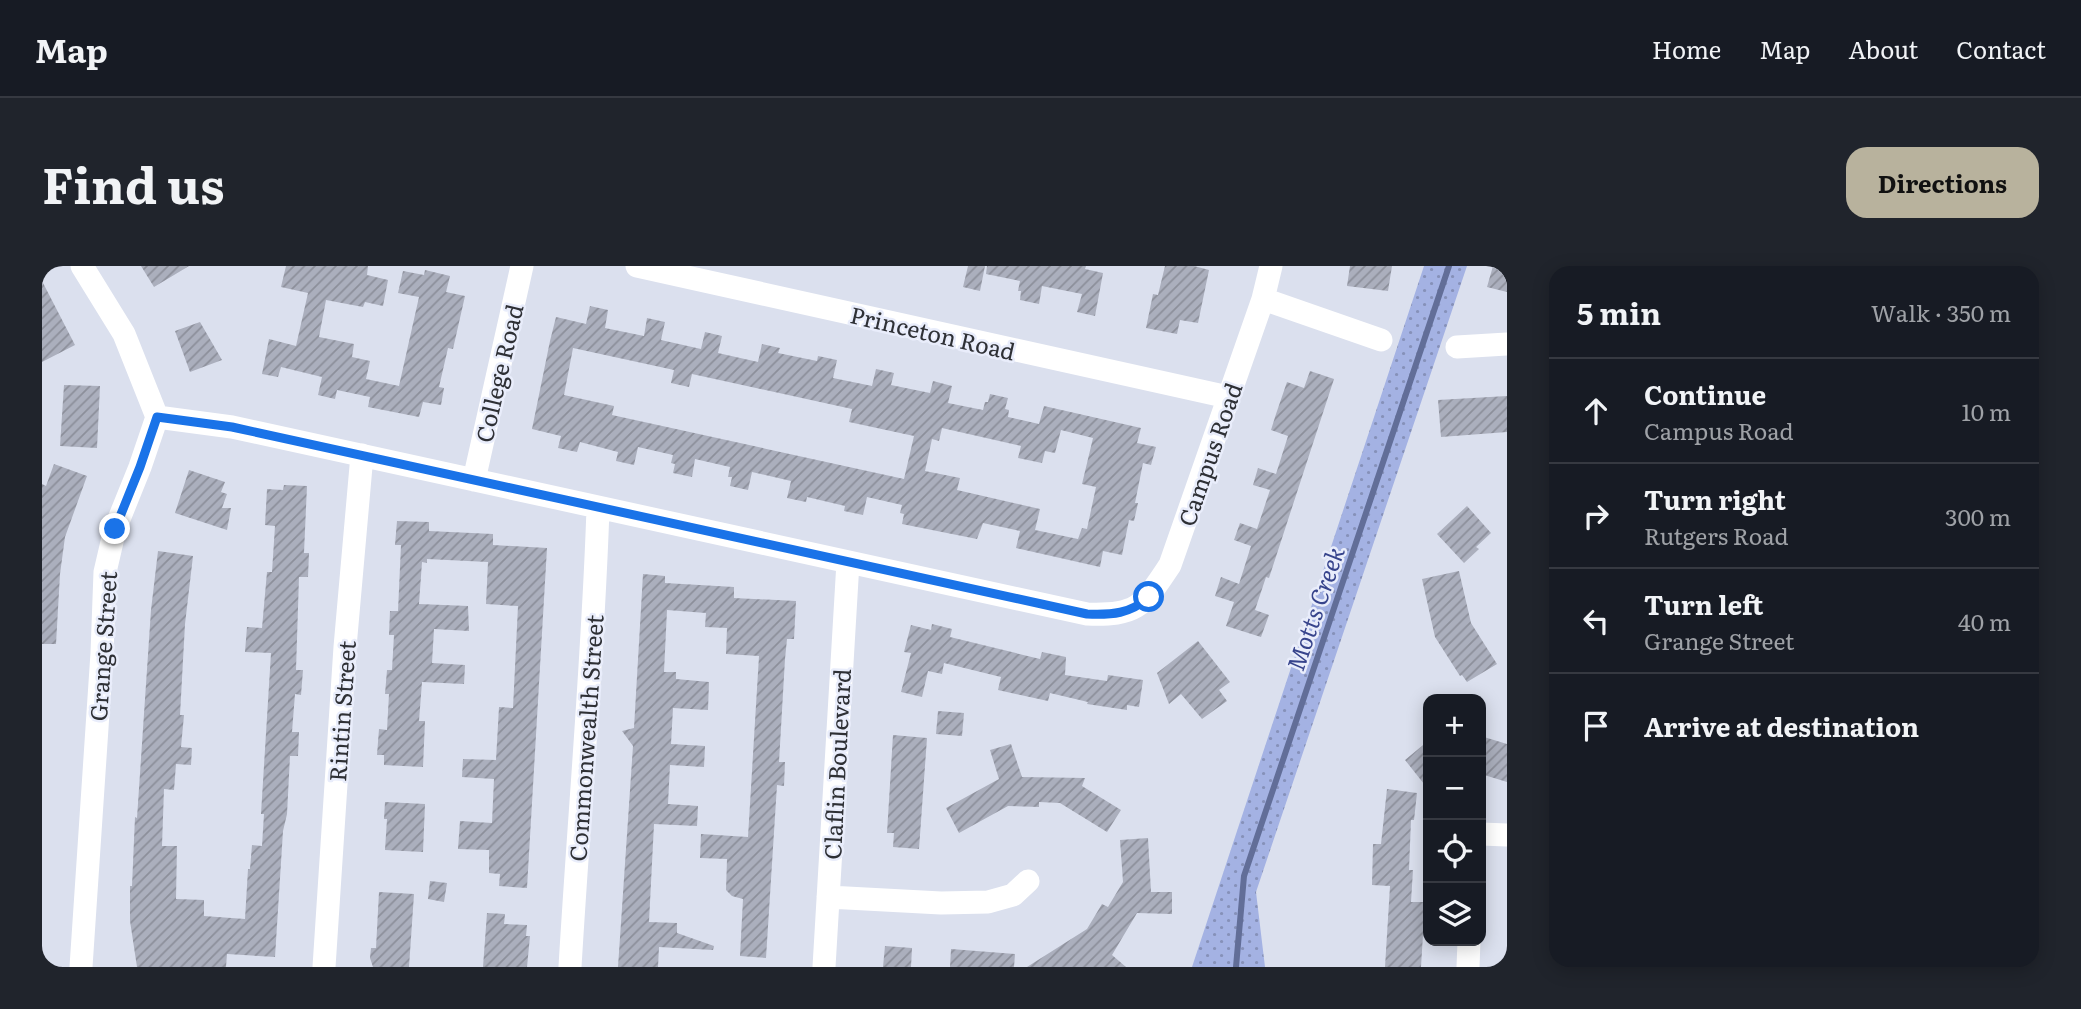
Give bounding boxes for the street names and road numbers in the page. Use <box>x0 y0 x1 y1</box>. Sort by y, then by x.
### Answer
street label: Princeton Road <box>847 296 1019 368</box>
street label: College Road <box>466 300 530 446</box>
street label: Campus Road <box>1169 378 1249 530</box>
street label: Grange Street <box>80 569 124 722</box>
street label: Commonwealth Street <box>559 613 611 863</box>
street label: Rintin Street <box>319 639 363 783</box>
street label: Claflin Boulevard <box>814 668 858 860</box>

